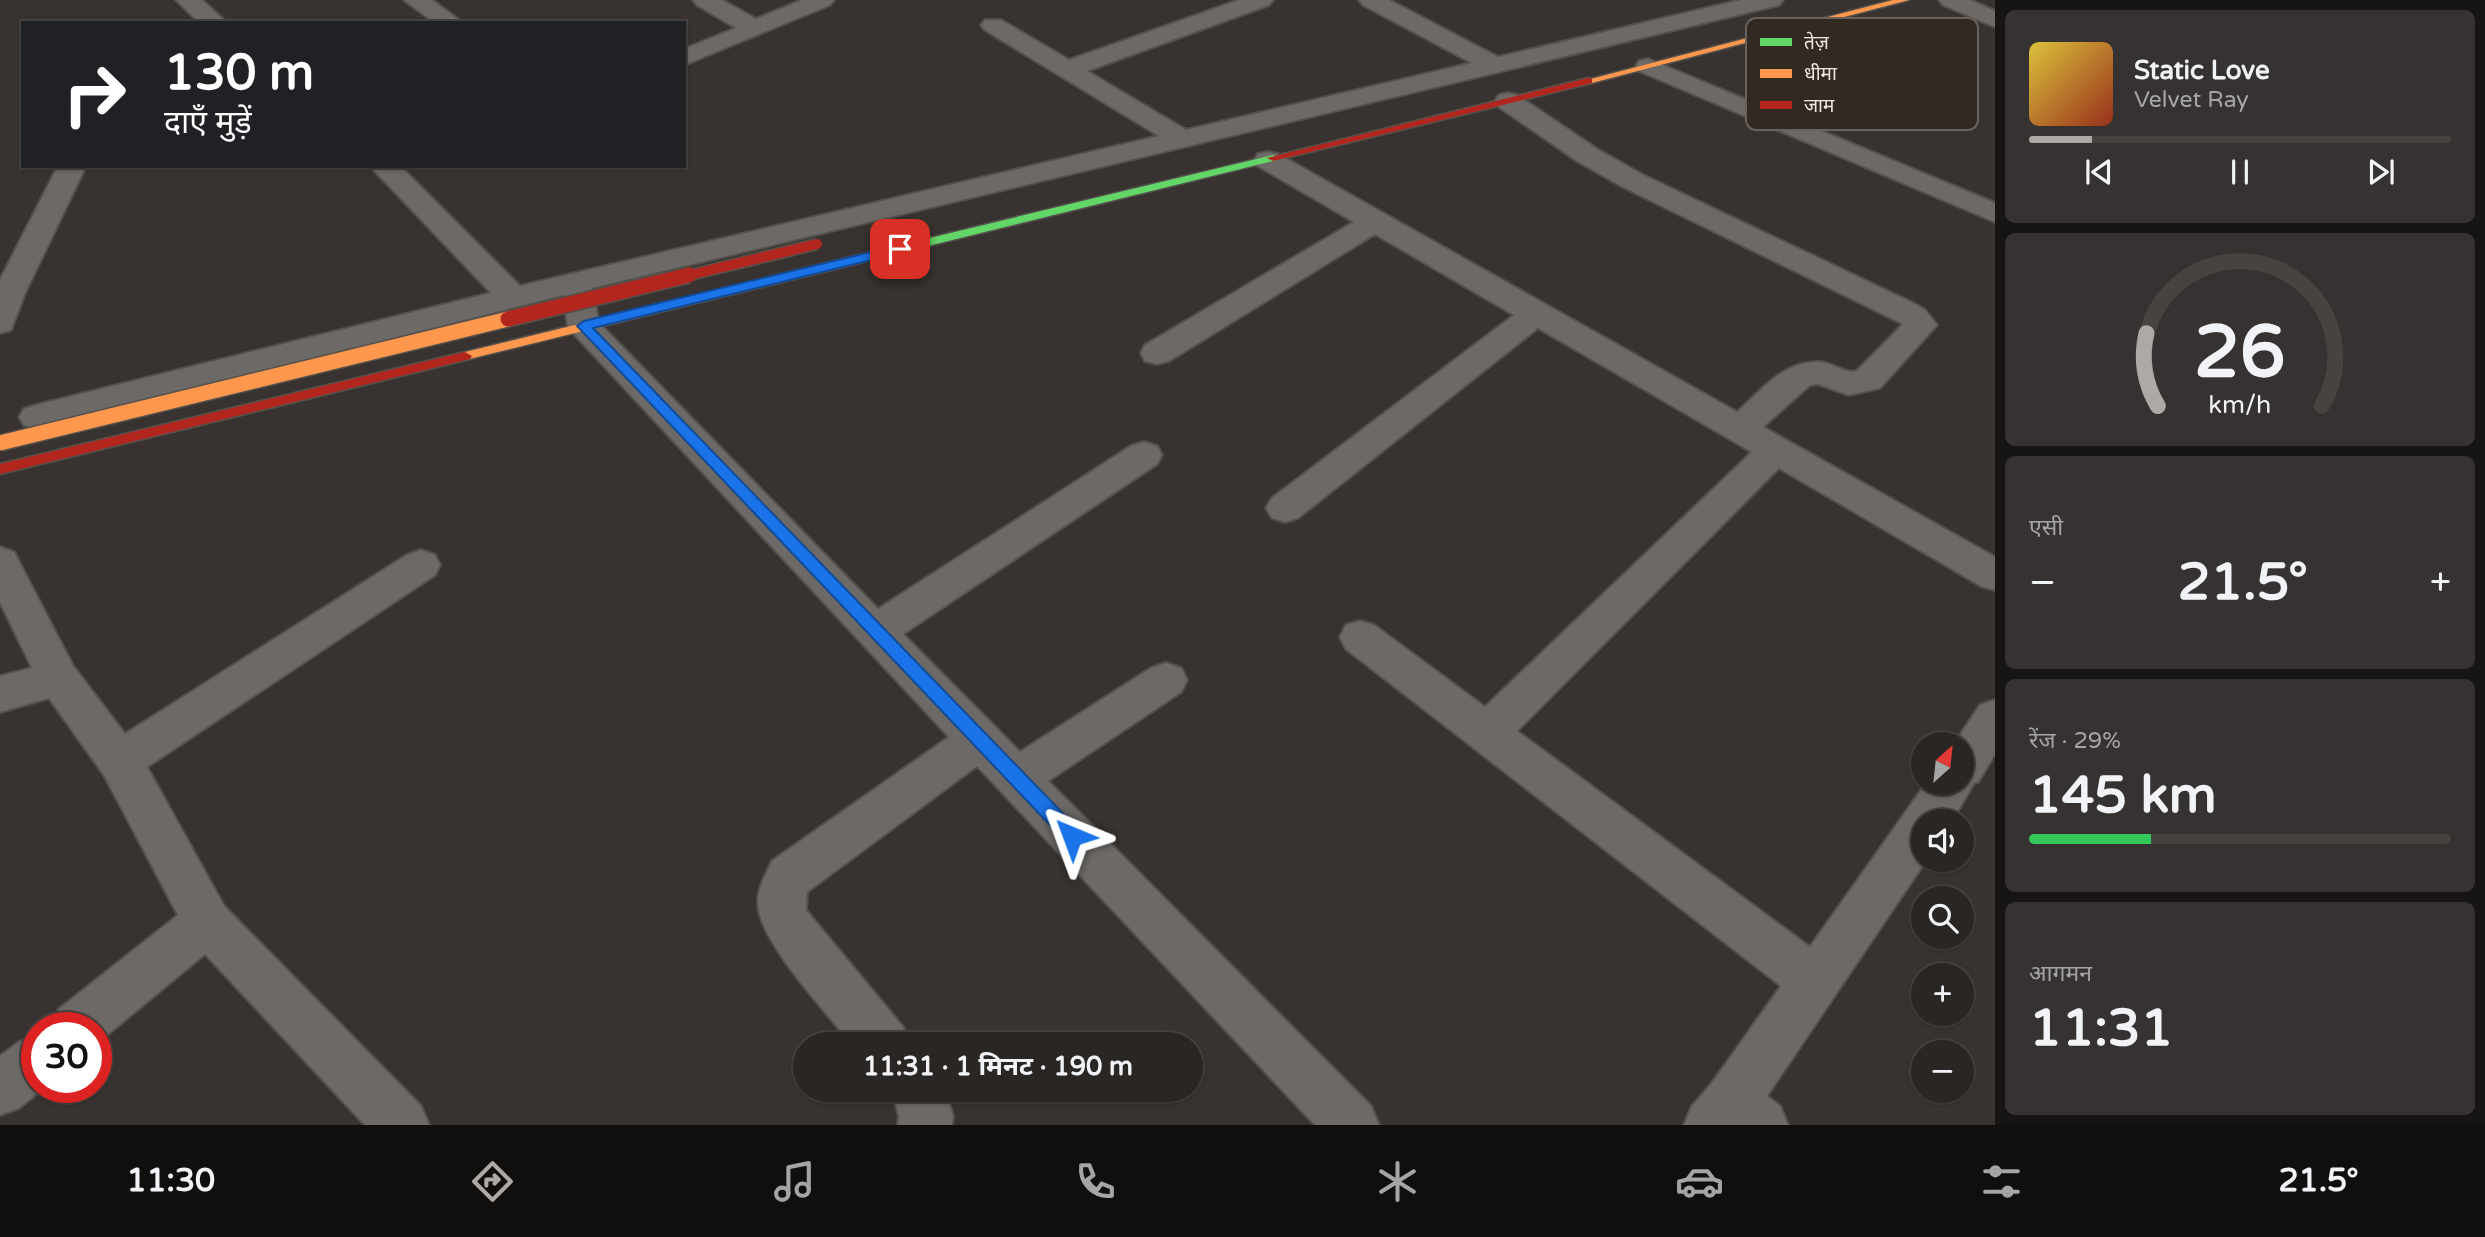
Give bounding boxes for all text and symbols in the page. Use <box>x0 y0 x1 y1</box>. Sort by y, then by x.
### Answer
legend <box>1746 18 1978 130</box>
text: तेज़ <box>1804 31 1830 54</box>
text: 130 m <box>164 44 314 103</box>
icon: right <box>49 49 140 140</box>
text: Static Love <box>2134 55 2270 86</box>
text: धीमा <box>1804 63 1838 85</box>
text: Velvet Ray <box>2134 86 2249 114</box>
text: जाम <box>1804 95 1835 117</box>
text: दाएँ मुड़ें <box>164 104 252 142</box>
icon: previous <box>2080 153 2118 191</box>
icon: pause <box>2221 153 2259 191</box>
icon: next <box>2362 153 2400 191</box>
pin <box>870 219 930 279</box>
icon: arrive <box>881 230 919 268</box>
text: 26 <box>2194 309 2286 397</box>
text: km/h <box>2209 389 2271 419</box>
text: एसी <box>2029 514 2063 542</box>
text: 21.5° <box>2178 551 2308 614</box>
text: − <box>2029 560 2056 606</box>
text: + <box>2430 560 2451 606</box>
text: रेंज · 29% <box>2029 727 2121 755</box>
north arrow <box>1911 732 1974 794</box>
map controls <box>1911 732 1974 1103</box>
text: 145 km <box>2029 764 2217 827</box>
position arrow <box>1035 799 1109 873</box>
button: sound <box>1911 809 1974 872</box>
button: search <box>1911 886 1974 949</box>
text: आगमन <box>2029 960 2092 988</box>
button: + <box>1911 963 1974 1026</box>
text: 11:31 <box>2029 997 2173 1060</box>
speed limit sign: 30 <box>21 1012 112 1103</box>
button: − <box>1911 1040 1974 1103</box>
text: 11:31 · 1 मिनट · 190 m <box>863 1051 1133 1082</box>
icon: directions <box>468 1157 517 1206</box>
icon: music <box>770 1157 819 1206</box>
icon: phone <box>1071 1157 1120 1206</box>
icon: climate <box>1373 1157 1422 1206</box>
icon: car <box>1675 1157 1724 1206</box>
icon: filters <box>1977 1157 2026 1206</box>
text: 11:30 <box>126 1162 215 1200</box>
text: 21.5° <box>2278 1162 2359 1200</box>

